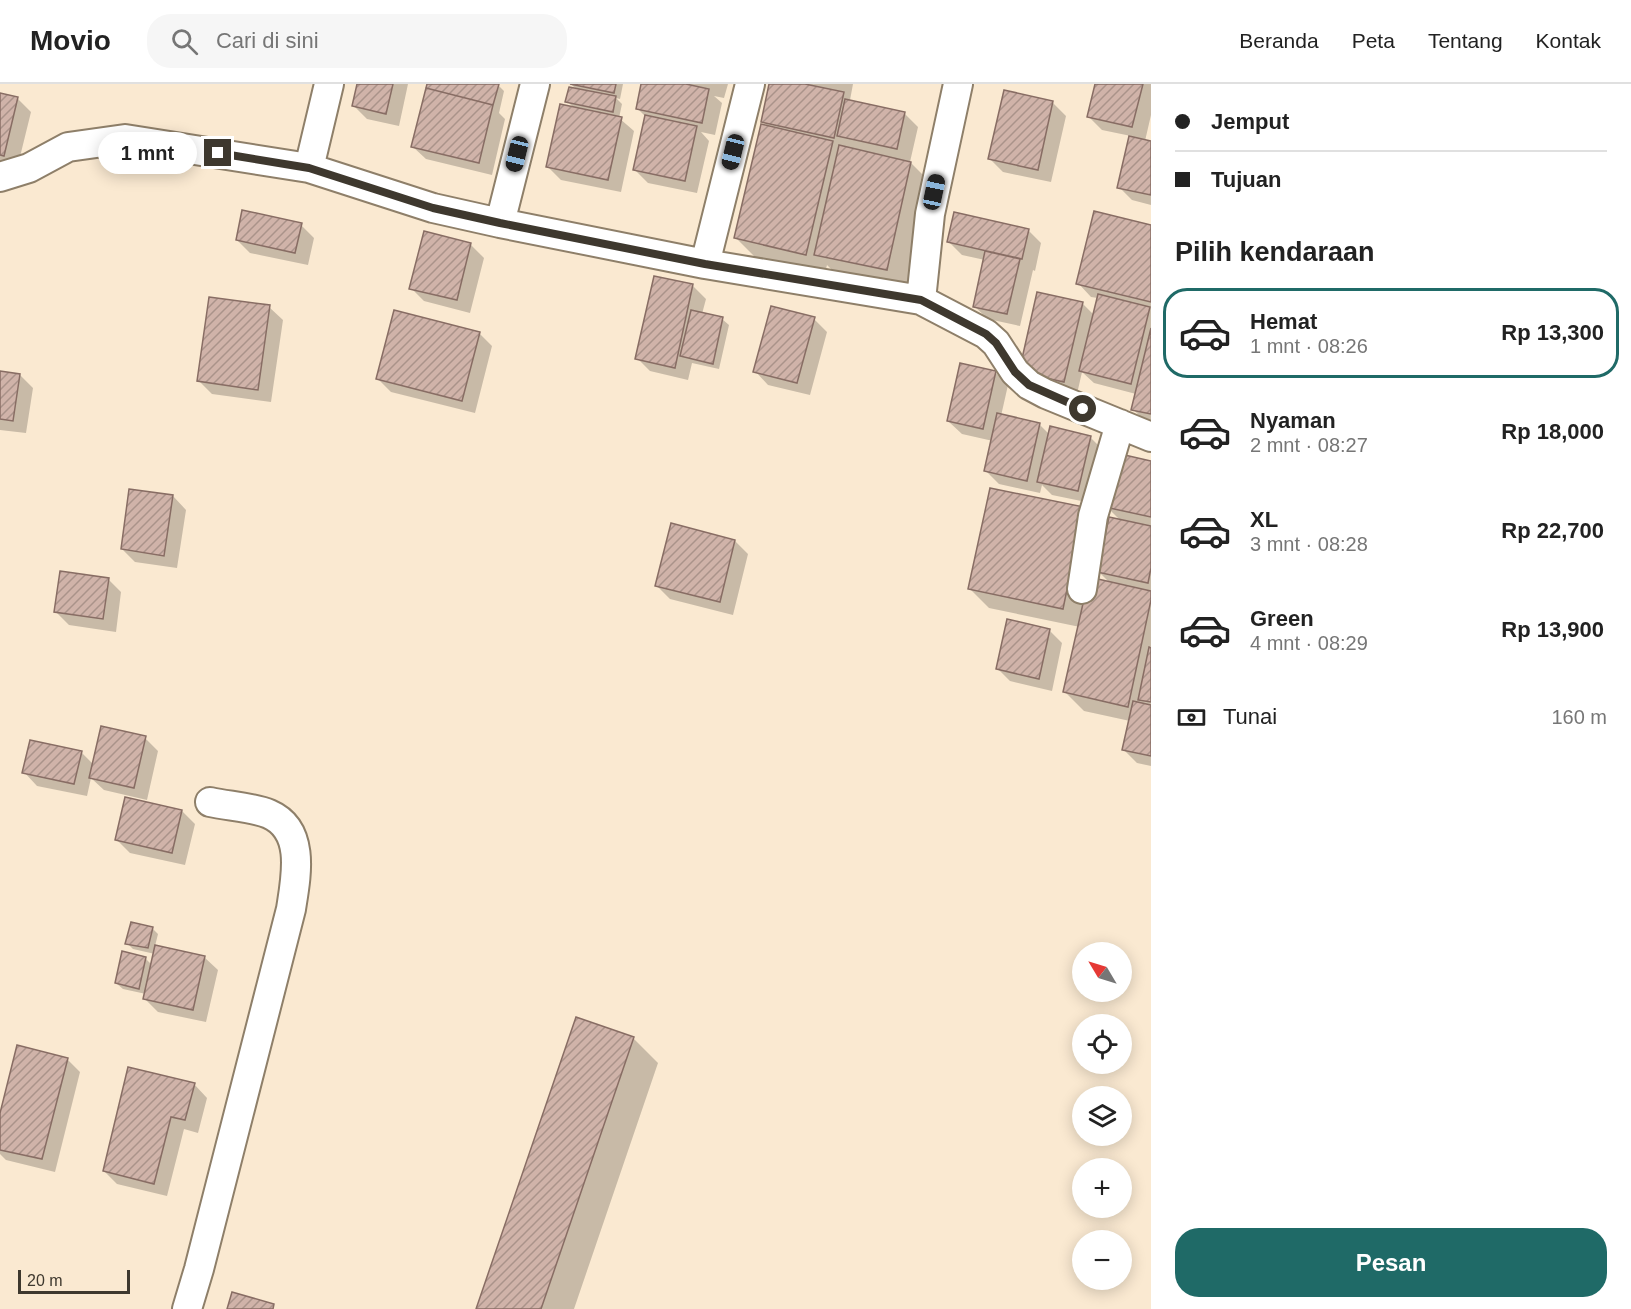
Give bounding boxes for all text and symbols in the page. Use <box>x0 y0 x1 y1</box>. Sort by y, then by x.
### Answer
search box <box>147 14 567 68</box>
text: Movio <box>30 25 111 56</box>
icon: search <box>168 25 201 58</box>
text: Cari di sini <box>216 28 319 53</box>
text: Beranda <box>1239 29 1319 52</box>
text: Peta <box>1352 29 1395 52</box>
text: Tentang <box>1428 29 1503 52</box>
text: Kontak <box>1536 29 1601 52</box>
text: Jemput <box>1211 109 1289 134</box>
callout: 1 mnt <box>98 132 197 174</box>
car <box>720 132 746 172</box>
car <box>504 134 530 174</box>
route end <box>204 139 231 166</box>
text: 1 mnt <box>121 142 174 164</box>
text: Tujuan <box>1211 167 1281 192</box>
car <box>921 173 947 211</box>
text: Pilih kendaraan <box>1175 237 1375 267</box>
icon: car <box>1178 306 1232 360</box>
text: Hemat <box>1250 309 1317 334</box>
text: Rp 13,300 <box>1501 320 1604 345</box>
text: 1 mnt · 08:26 <box>1250 335 1368 357</box>
route start <box>1069 395 1096 422</box>
icon: car <box>1178 405 1232 459</box>
text: Nyaman <box>1250 408 1336 433</box>
text: Rp 18,000 <box>1501 419 1604 444</box>
text: 2 mnt · 08:27 <box>1250 434 1368 456</box>
icon: car <box>1178 504 1232 558</box>
text: XL <box>1250 507 1278 532</box>
text: Rp 22,700 <box>1501 518 1604 543</box>
text: 3 mnt · 08:28 <box>1250 533 1368 555</box>
icon: car <box>1178 603 1232 657</box>
text: Green <box>1250 606 1314 631</box>
text: Rp 13,900 <box>1501 617 1604 642</box>
text: 4 mnt · 08:29 <box>1250 632 1368 654</box>
icon: cash <box>1175 701 1208 734</box>
text: Tunai <box>1223 704 1277 729</box>
text: 160 m <box>1551 706 1607 728</box>
north arrow <box>1072 942 1132 1002</box>
map controls <box>1072 942 1132 1290</box>
button: locate <box>1072 1014 1132 1074</box>
button: layers <box>1072 1086 1132 1146</box>
button: + <box>1072 1158 1132 1218</box>
button: Pesan <box>1175 1228 1607 1297</box>
button: − <box>1072 1230 1132 1290</box>
scale bar <box>18 1267 130 1294</box>
text: 20 m <box>27 1272 63 1289</box>

